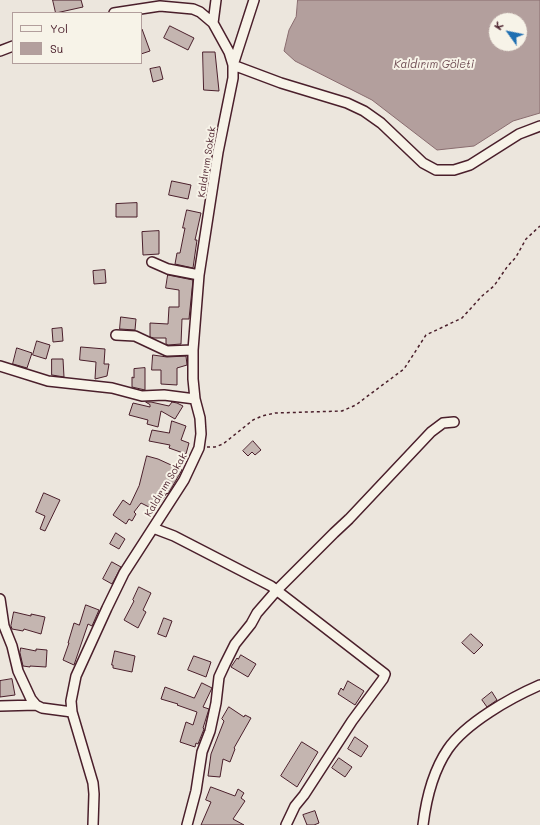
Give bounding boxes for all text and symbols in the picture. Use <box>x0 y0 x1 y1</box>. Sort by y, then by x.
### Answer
legend <box>12 12 142 64</box>
north arrow <box>488 12 528 52</box>
text: K <box>490 19 507 33</box>
text: Yol <box>50 20 68 36</box>
text: Su <box>50 40 63 56</box>
water label: Kaldırım Göleti <box>394 58 474 72</box>
street label: Kaldırım Sokak <box>195 125 219 199</box>
street label: Kaldırım Sokak <box>142 451 190 519</box>

